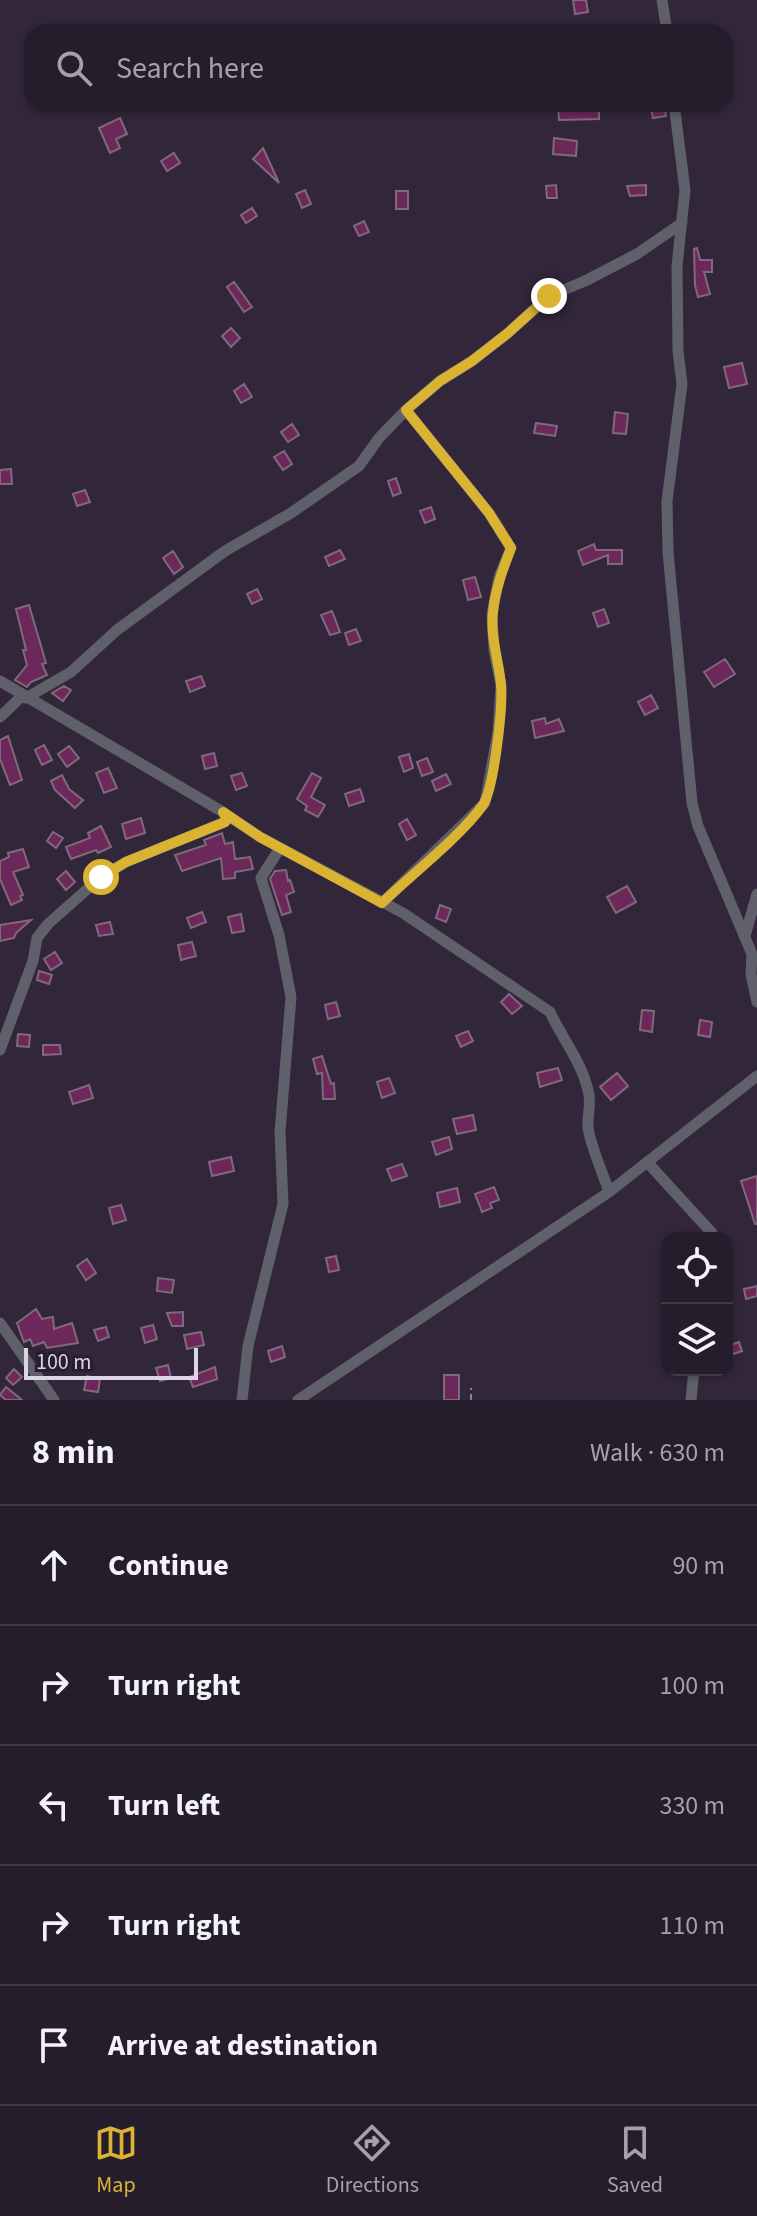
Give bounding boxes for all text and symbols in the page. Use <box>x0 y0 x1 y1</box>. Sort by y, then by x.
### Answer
search box <box>24 24 733 112</box>
icon: search <box>52 46 96 90</box>
text: Search here <box>116 47 264 90</box>
route end <box>531 278 567 314</box>
route start <box>83 859 119 895</box>
map controls <box>661 1232 733 1376</box>
button: locate <box>661 1232 733 1304</box>
button: layers <box>661 1304 733 1376</box>
scale bar <box>24 1344 198 1380</box>
text: 100 m <box>36 1346 91 1378</box>
text: 8 min <box>32 1428 115 1477</box>
text: Walk · 630 m <box>590 1434 725 1471</box>
icon: ahead <box>32 1543 76 1587</box>
text: Continue <box>108 1544 229 1587</box>
text: 90 m <box>672 1547 725 1584</box>
icon: right <box>32 1663 76 1707</box>
text: Turn right <box>108 1664 240 1707</box>
text: 100 m <box>659 1667 725 1704</box>
icon: left <box>32 1783 76 1827</box>
text: Turn left <box>108 1784 220 1827</box>
text: 330 m <box>659 1787 725 1824</box>
icon: right <box>32 1903 76 1947</box>
text: Turn right <box>108 1904 240 1947</box>
text: 110 m <box>659 1907 725 1944</box>
icon: arrive <box>32 2023 76 2067</box>
text: Arrive at destination <box>108 2024 378 2067</box>
tab: Map <box>94 2121 138 2201</box>
tab: Directions <box>326 2121 419 2201</box>
tab: Saved <box>607 2121 663 2201</box>

